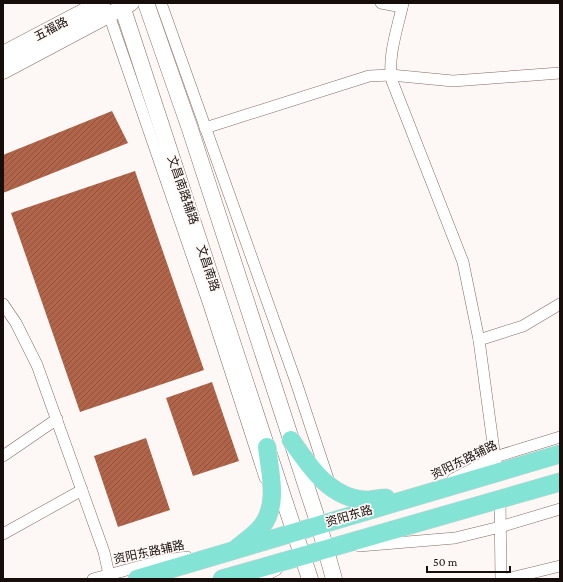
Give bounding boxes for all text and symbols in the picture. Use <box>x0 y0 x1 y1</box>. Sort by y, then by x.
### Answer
street label: 五福路 <box>32 14 70 44</box>
street label: 文昌南路辅路 <box>165 154 201 226</box>
street label: 文昌南路 <box>194 243 222 293</box>
street label: 资阳东路辅路 <box>429 438 499 482</box>
street label: 资阳东路 <box>324 503 374 529</box>
street label: 资阳东路辅路 <box>112 538 186 566</box>
scale bar <box>427 548 510 574</box>
text: 50 m <box>433 555 458 569</box>

